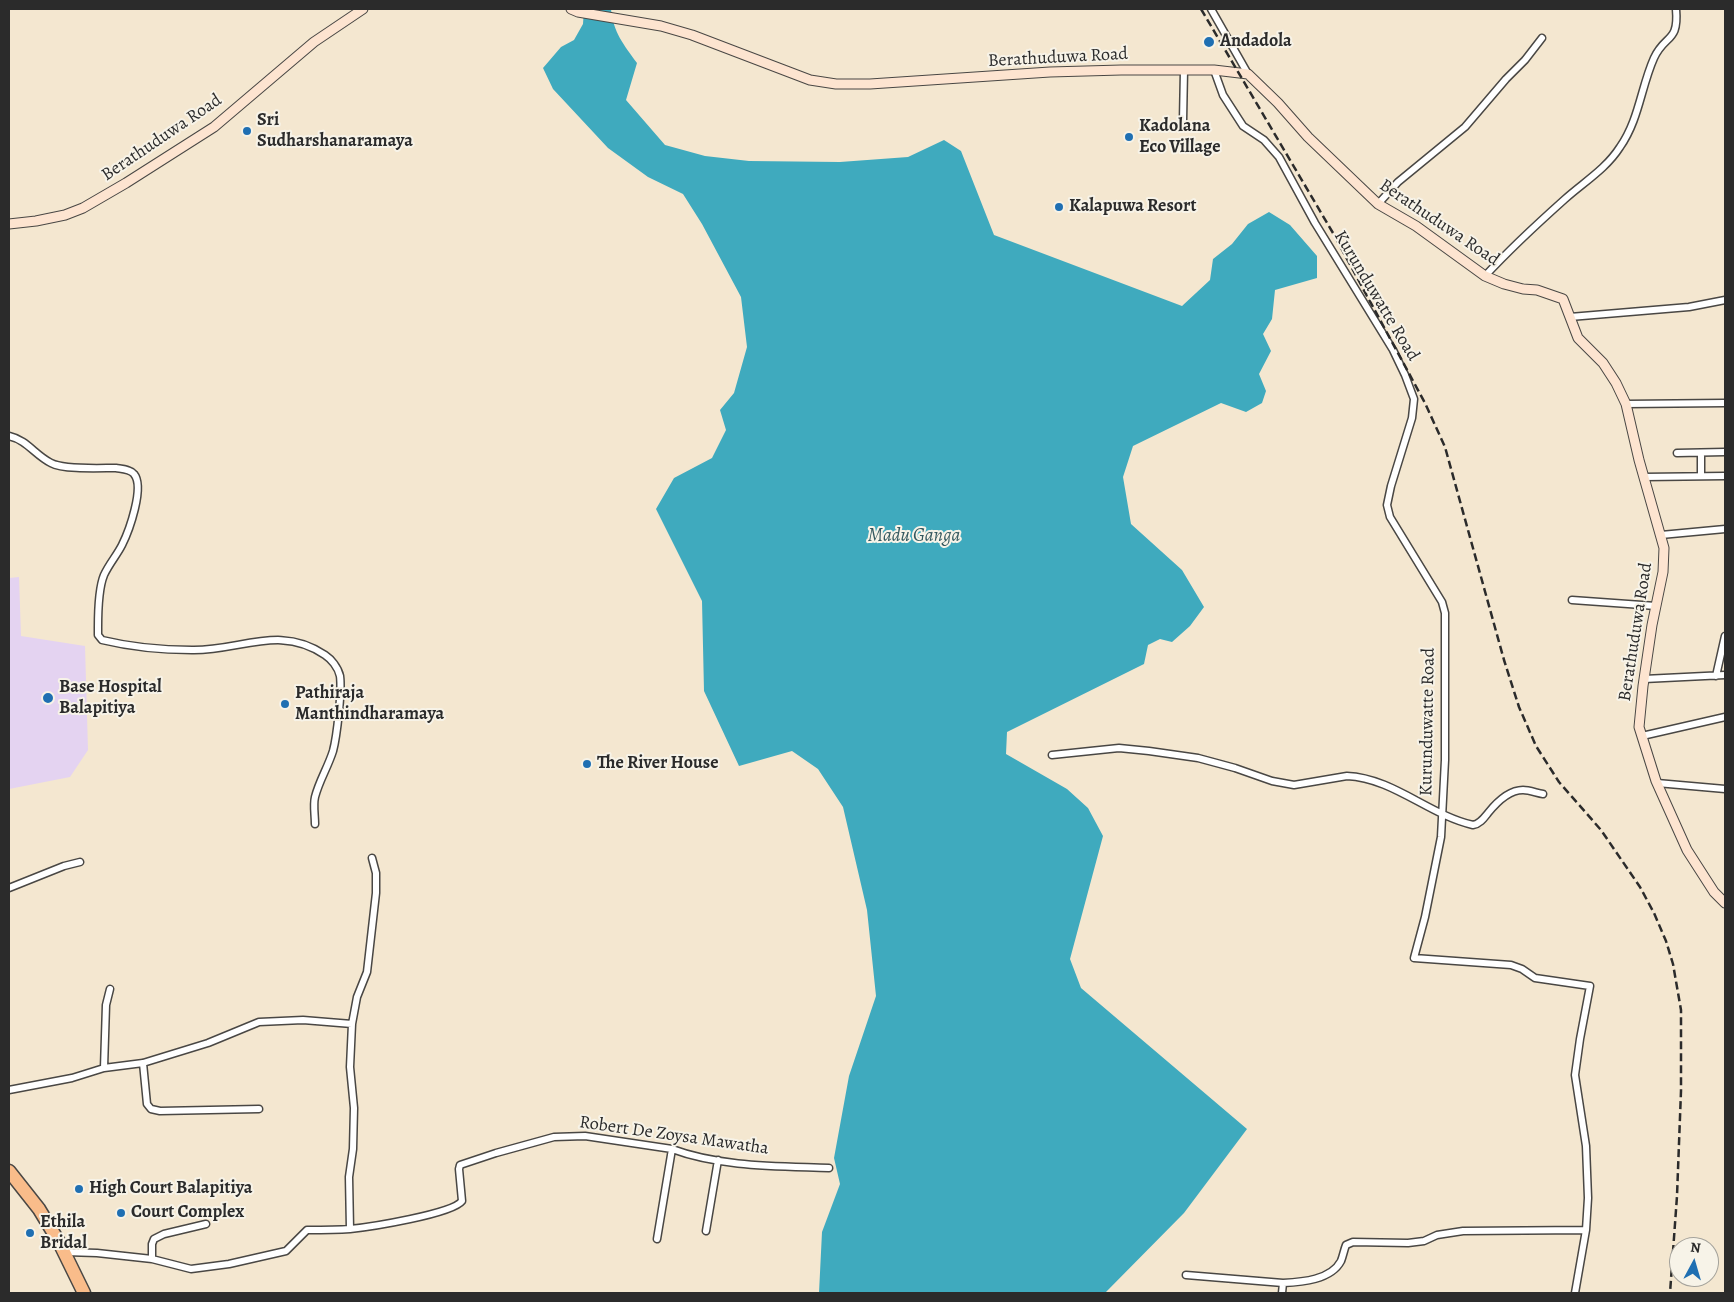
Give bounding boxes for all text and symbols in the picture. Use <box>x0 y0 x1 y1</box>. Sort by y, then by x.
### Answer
place label: Andadola <box>1220 31 1292 53</box>
marker: Andadola <box>1202 35 1216 49</box>
street label: Berathuduwa Road <box>987 44 1129 72</box>
street label: Berathuduwa Road <box>98 90 226 186</box>
place label: Sri Sudharshanaramaya <box>257 110 413 152</box>
place label: Kadolana Eco Village <box>1139 116 1220 158</box>
marker: Sri Sudharshanaramaya <box>241 125 253 137</box>
marker: Kadolana Eco Village <box>1123 131 1135 143</box>
street label: Berathuduwa Road <box>1375 175 1503 271</box>
place label: Kalapuwa Resort <box>1069 196 1196 218</box>
marker: Kalapuwa Resort <box>1053 201 1065 213</box>
street label: Kurunduwatte Road <box>1329 227 1423 365</box>
water label: Madu Ganga <box>868 525 960 547</box>
street label: Berathuduwa Road <box>1614 561 1658 703</box>
street label: Kurunduwatte Road <box>1416 648 1440 796</box>
place label: Base Hospital Balapitiya <box>59 677 162 720</box>
place label: Pathiraja Manthindharamaya <box>295 683 444 726</box>
marker: Base Hospital Balapitiya <box>41 691 55 705</box>
marker: Pathiraja Manthindharamaya <box>279 698 291 710</box>
place label: The River House <box>597 753 718 775</box>
marker: The River House <box>581 758 593 770</box>
street label: Robert De Zoysa Mawatha <box>578 1112 770 1160</box>
place label: High Court Balapitiya <box>89 1178 252 1200</box>
marker: High Court Balapitiya <box>73 1183 85 1195</box>
place label: Court Complex <box>131 1202 244 1224</box>
marker: Court Complex <box>115 1207 127 1219</box>
place label: Ethila Bridal <box>40 1212 87 1254</box>
marker: Ethila Bridal <box>24 1227 36 1239</box>
north arrow <box>1669 1237 1719 1287</box>
text: N <box>1689 1238 1702 1258</box>

